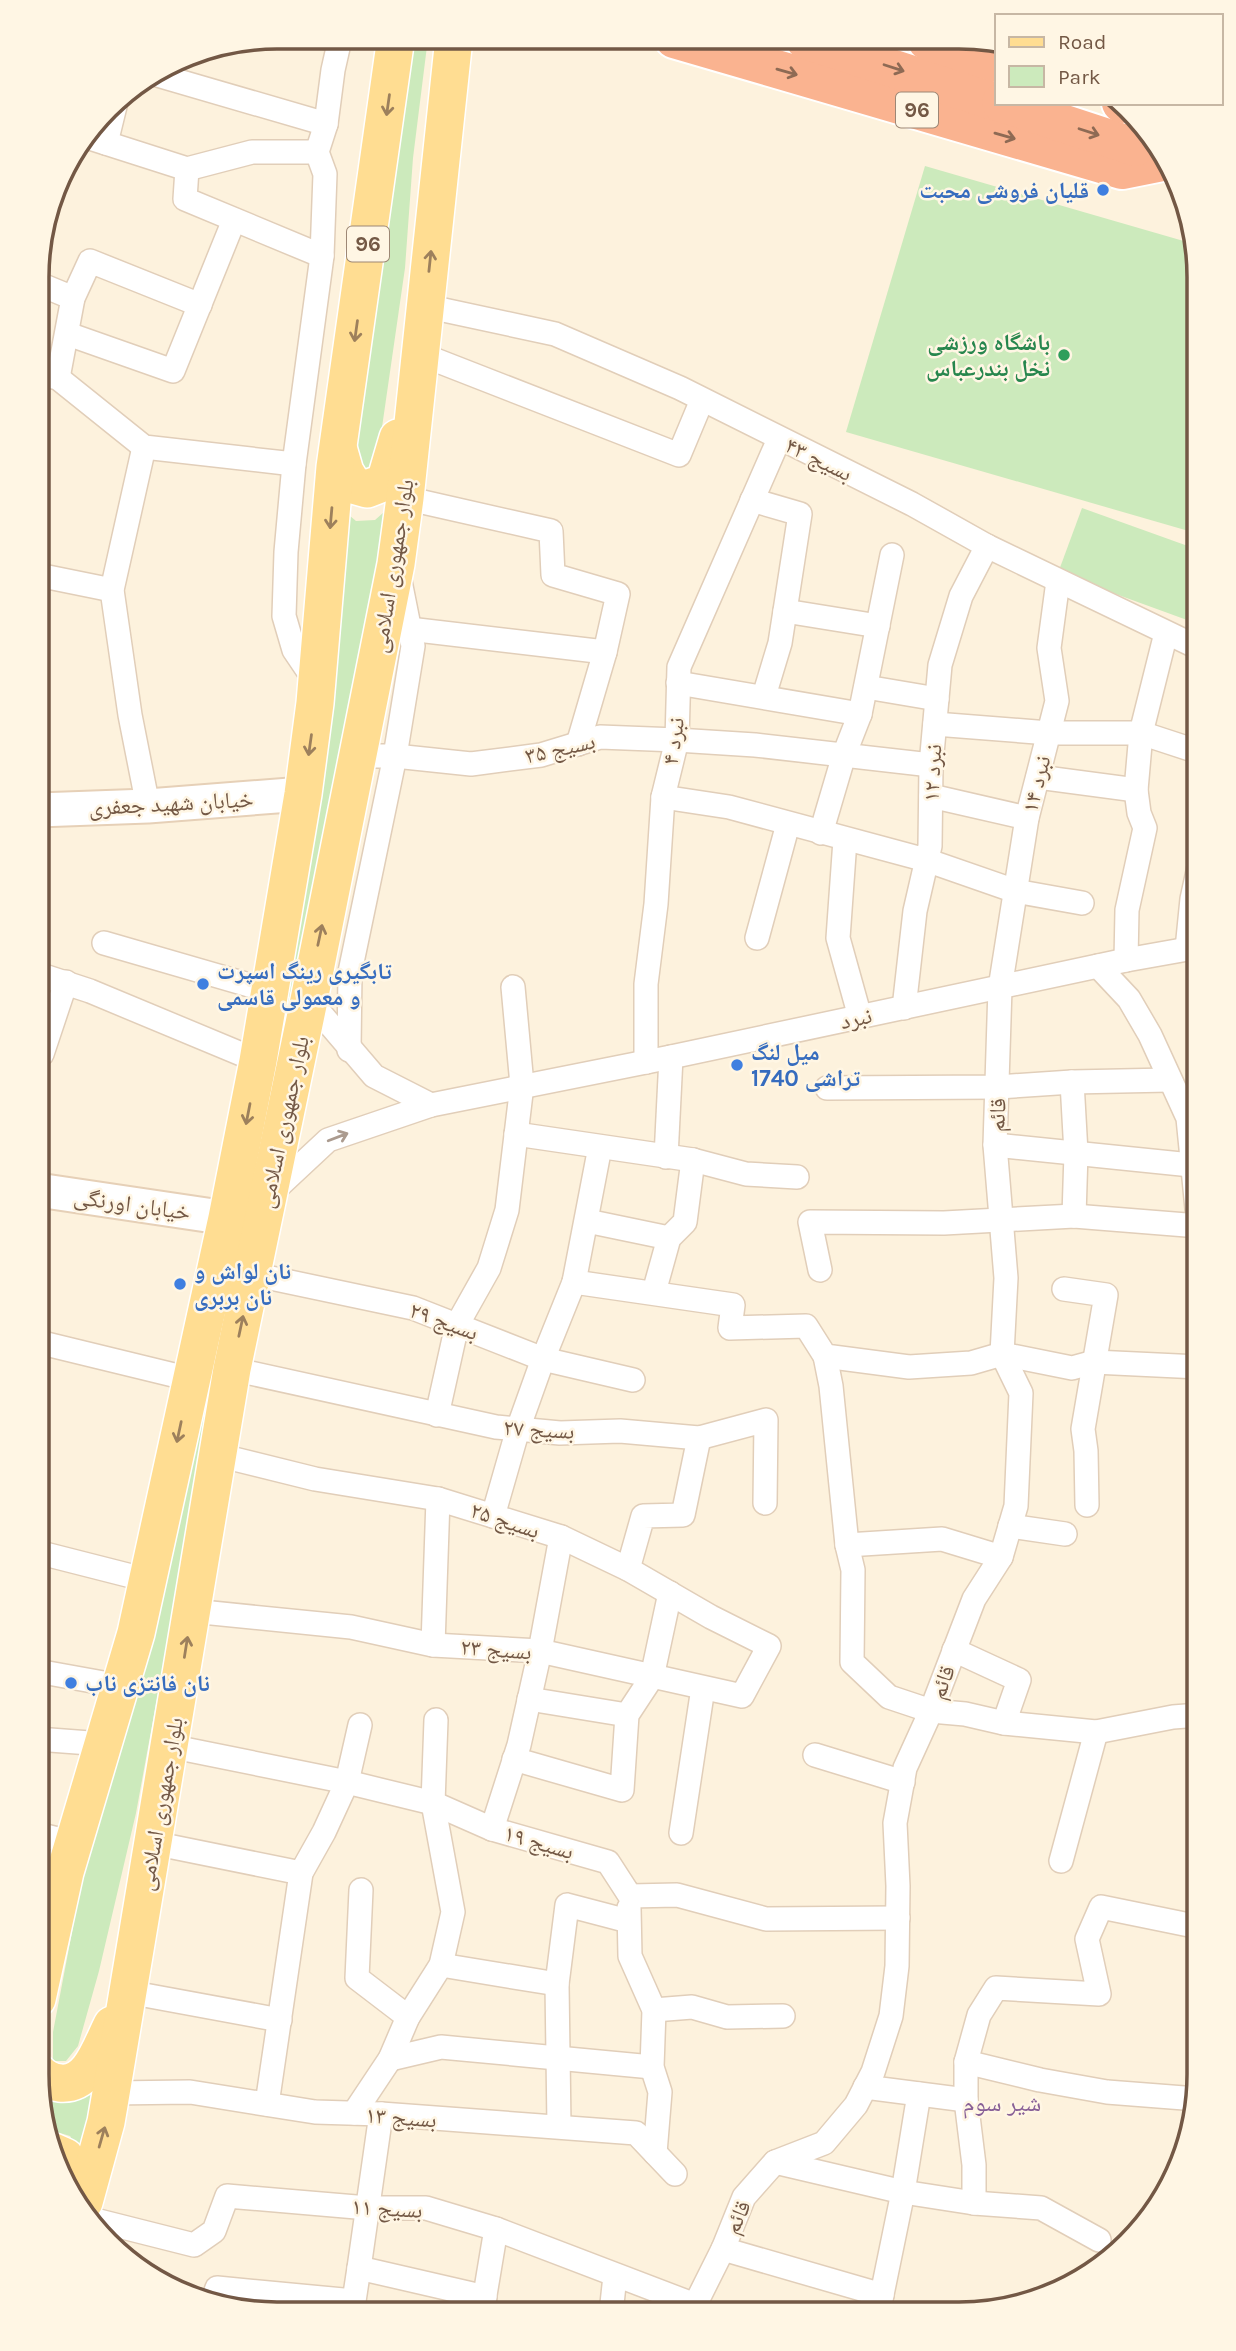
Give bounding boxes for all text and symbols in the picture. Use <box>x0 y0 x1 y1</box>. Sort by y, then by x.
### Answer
legend <box>995 14 1222 105</box>
text: Road <box>1058 30 1106 54</box>
one-way arrow <box>882 63 904 75</box>
text: Park <box>1058 65 1101 89</box>
one-way arrow <box>775 67 797 80</box>
road number: 96 <box>896 92 938 128</box>
one-way arrow <box>381 93 394 116</box>
one-way arrow <box>1077 127 1099 139</box>
one-way arrow <box>994 130 1016 143</box>
place label: قلیان فروشی محبت <box>919 177 1089 204</box>
marker: قلیان فروشی محبت <box>1095 182 1111 198</box>
road number: 96 <box>347 226 389 262</box>
one-way arrow <box>424 251 437 273</box>
one-way arrow <box>349 319 362 341</box>
place label: باشگاه ورزشی نخل بندرعباس <box>926 329 1050 382</box>
marker: باشگاه ورزشی نخل بندرعباس <box>1056 347 1072 363</box>
street label: بسیج ۴۳ <box>780 432 857 488</box>
street label: بلوار جمهوری اسلامی <box>365 477 420 655</box>
one-way arrow <box>324 506 337 529</box>
street label: نبرد ۴ <box>657 716 690 767</box>
street label: بسیج ۳۵ <box>522 727 598 771</box>
one-way arrow <box>303 733 316 756</box>
street label: نبرد ۱۲ <box>918 743 947 803</box>
street label: نبرد ۱۴ <box>1016 753 1057 816</box>
street label: خیابان شهید جعفری <box>88 786 254 821</box>
one-way arrow <box>314 924 328 947</box>
place label: تابگیری رینگ اسپرت و معمولی قاسمی <box>217 958 393 1011</box>
marker: تابگیری رینگ اسپرت و معمولی قاسمی <box>195 976 211 992</box>
street label: نبرد <box>838 1002 874 1035</box>
street label: بلوار جمهوری اسلامی <box>252 1033 315 1211</box>
place label: میل لنگ تراشی 1740 <box>751 1039 861 1092</box>
marker: میل لنگ تراشی 1740 <box>729 1057 745 1073</box>
street label: قائم <box>983 1097 1014 1133</box>
one-way arrow <box>240 1102 254 1125</box>
one-way arrow <box>327 1130 348 1143</box>
street label: خیابان اورنگی <box>72 1183 192 1226</box>
place label: نان لواش و نان بربری <box>194 1258 291 1311</box>
marker: نان لواش و نان بربری <box>172 1276 188 1292</box>
street label: بسیج ۲۹ <box>405 1297 482 1347</box>
one-way arrow <box>235 1315 249 1338</box>
street label: بسیج ۲۷ <box>503 1414 575 1446</box>
one-way arrow <box>171 1420 185 1443</box>
street label: بسیج ۲۵ <box>466 1497 543 1545</box>
street label: بسیج ۲۳ <box>459 1634 532 1666</box>
one-way arrow <box>180 1636 193 1659</box>
street label: قائم <box>924 1661 963 1704</box>
place label: نان فانتزی ناب <box>85 1670 210 1697</box>
marker: نان فانتزی ناب <box>63 1675 79 1691</box>
street label: بلوار جمهوری اسلامی <box>132 1715 189 1893</box>
street label: بسیج ۱۹ <box>501 1820 577 1866</box>
district label: شیر سوم <box>963 2089 1041 2119</box>
street label: بسیج ۱۳ <box>364 2102 437 2134</box>
one-way arrow <box>96 2126 109 2148</box>
street label: بسیج ۱۱ <box>351 2193 423 2225</box>
street label: قائم <box>718 2196 759 2239</box>

